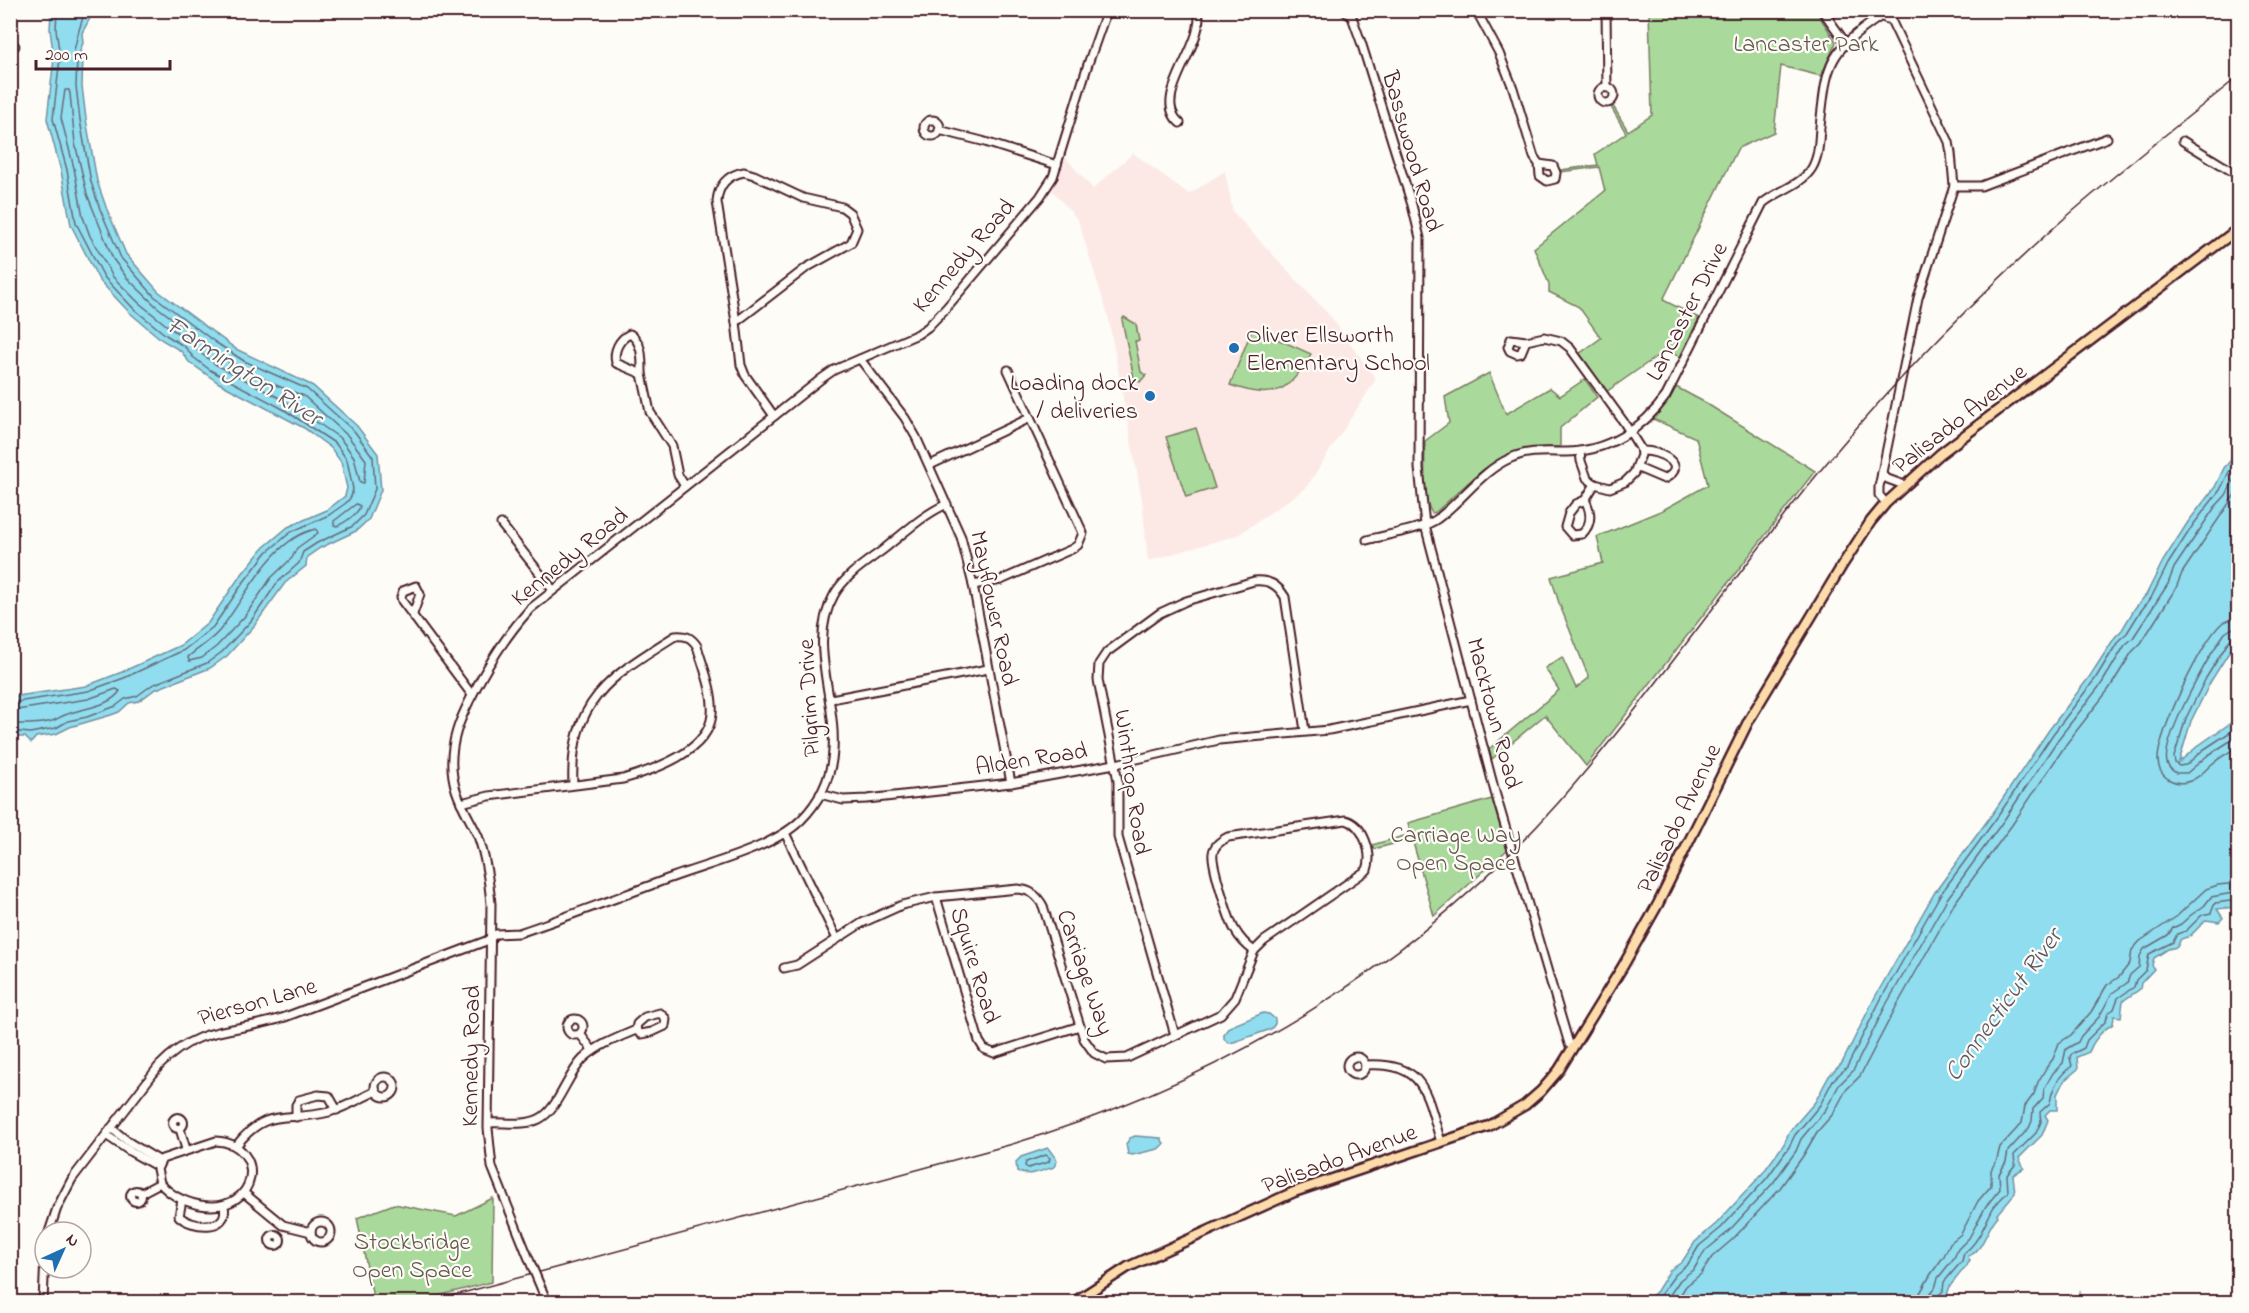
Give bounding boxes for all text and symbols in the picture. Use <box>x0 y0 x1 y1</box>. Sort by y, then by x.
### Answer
park label: Lancaster Park <box>1733 28 1879 63</box>
scale bar <box>36 33 170 71</box>
text: 200 m <box>45 43 88 69</box>
street label: Basswood Road <box>1371 66 1450 237</box>
street label: Kennedy Road <box>905 191 1026 322</box>
street label: Lancaster Drive <box>1638 236 1738 388</box>
water label: Farmington River <box>158 308 331 439</box>
place label: Oliver Ellsworth Elementary School <box>1246 319 1430 383</box>
marker: Oliver Ellsworth Elementary School <box>1227 341 1241 355</box>
street label: Palisado Avenue <box>1886 356 2036 484</box>
place label: Loading dock / deliveries <box>1010 367 1138 430</box>
marker: Loading dock / deliveries <box>1143 389 1157 403</box>
street label: Kennedy Road <box>504 499 638 617</box>
street label: Mayflower Road <box>958 528 1026 690</box>
street label: Macktown Road <box>1456 634 1530 794</box>
street label: Pilgrim Drive <box>790 638 831 758</box>
street label: Winthrop Road <box>1103 707 1158 858</box>
street label: Alden Road <box>973 734 1090 787</box>
street label: Palisado Avenue <box>1629 738 1732 900</box>
park label: Carriage Way Open Space <box>1391 819 1521 882</box>
street label: Squire Road <box>939 903 1008 1029</box>
street label: Carriage Way <box>1045 905 1121 1041</box>
water label: Connecticut River <box>1936 919 2075 1090</box>
street label: Pierson Lane <box>194 970 321 1037</box>
street label: Kennedy Road <box>454 984 492 1127</box>
street label: Palisado Avenue <box>1257 1116 1423 1205</box>
north arrow <box>33 1220 93 1280</box>
park label: Stockbridge Open Space <box>352 1226 472 1289</box>
text: N <box>60 1228 85 1253</box>

